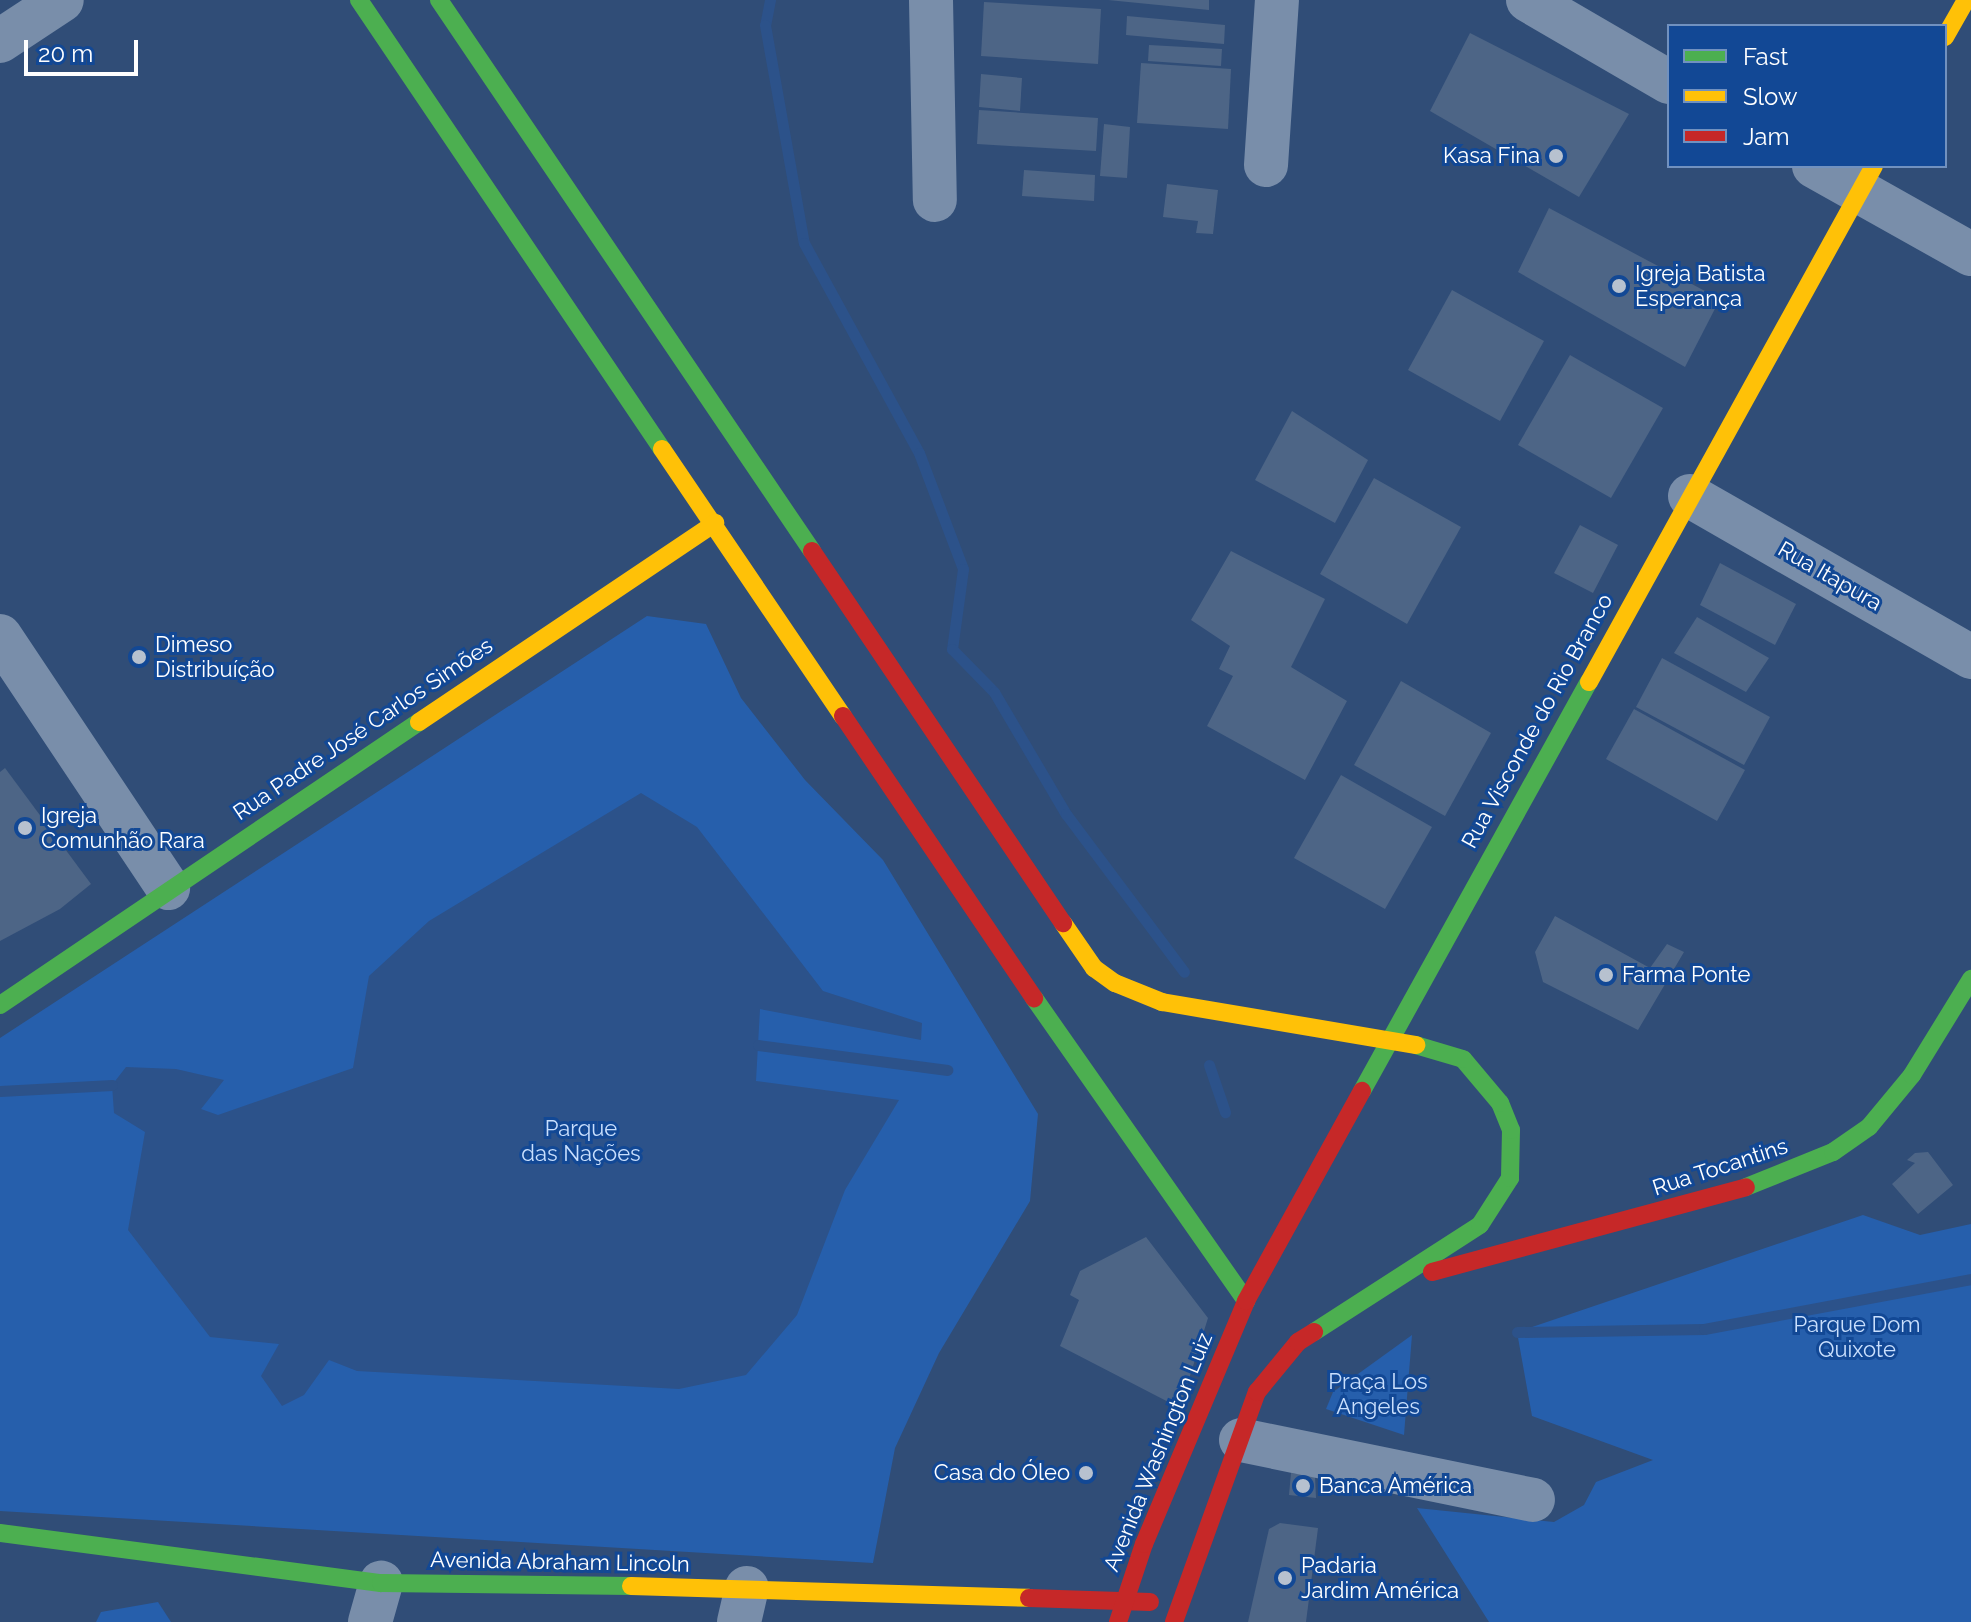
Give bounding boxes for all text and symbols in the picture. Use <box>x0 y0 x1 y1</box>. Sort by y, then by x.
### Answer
scale bar <box>28 24 142 74</box>
legend <box>1667 24 1947 168</box>
text: 20 m <box>38 39 93 68</box>
text: Fast <box>1743 42 1788 71</box>
text: Slow <box>1743 82 1797 111</box>
text: Jam <box>1743 122 1789 151</box>
place label: Kasa Fina <box>1443 143 1540 169</box>
marker: Kasa Fina <box>1547 147 1565 165</box>
place label: Igreja Batista Esperança <box>1635 260 1765 312</box>
marker: Igreja Batista Esperança <box>1610 277 1628 295</box>
street label: Rua Itapura <box>1773 536 1887 616</box>
street label: Rua Visconde do Rio Branco <box>1456 589 1618 853</box>
place label: Dimeso Distribuíção <box>155 631 275 682</box>
street label: Rua Padre José Carlos Simões <box>228 632 498 826</box>
marker: Dimeso Distribuíção <box>130 648 148 666</box>
place label: Igreja Comunhão Rara <box>41 802 205 854</box>
marker: Igreja Comunhão Rara <box>16 819 34 837</box>
place label: Farma Ponte <box>1622 962 1750 988</box>
marker: Farma Ponte <box>1597 966 1615 984</box>
park label: Parque das Nações <box>521 1115 641 1166</box>
street label: Rua Tocantins <box>1649 1133 1791 1201</box>
park label: Parque Dom Quixote <box>1793 1311 1921 1362</box>
street label: Avenida Washington Luiz <box>1098 1328 1218 1576</box>
park label: Praça Los Angeles <box>1328 1368 1428 1420</box>
place label: Casa do Óleo <box>934 1460 1070 1486</box>
marker: Casa do Óleo <box>1077 1464 1095 1482</box>
place label: Banca América <box>1319 1473 1473 1499</box>
marker: Banca América <box>1294 1477 1312 1495</box>
street label: Avenida Abraham Lincoln <box>430 1547 690 1577</box>
place label: Padaria Jardim América <box>1301 1552 1460 1604</box>
marker: Padaria Jardim América <box>1276 1569 1294 1587</box>

